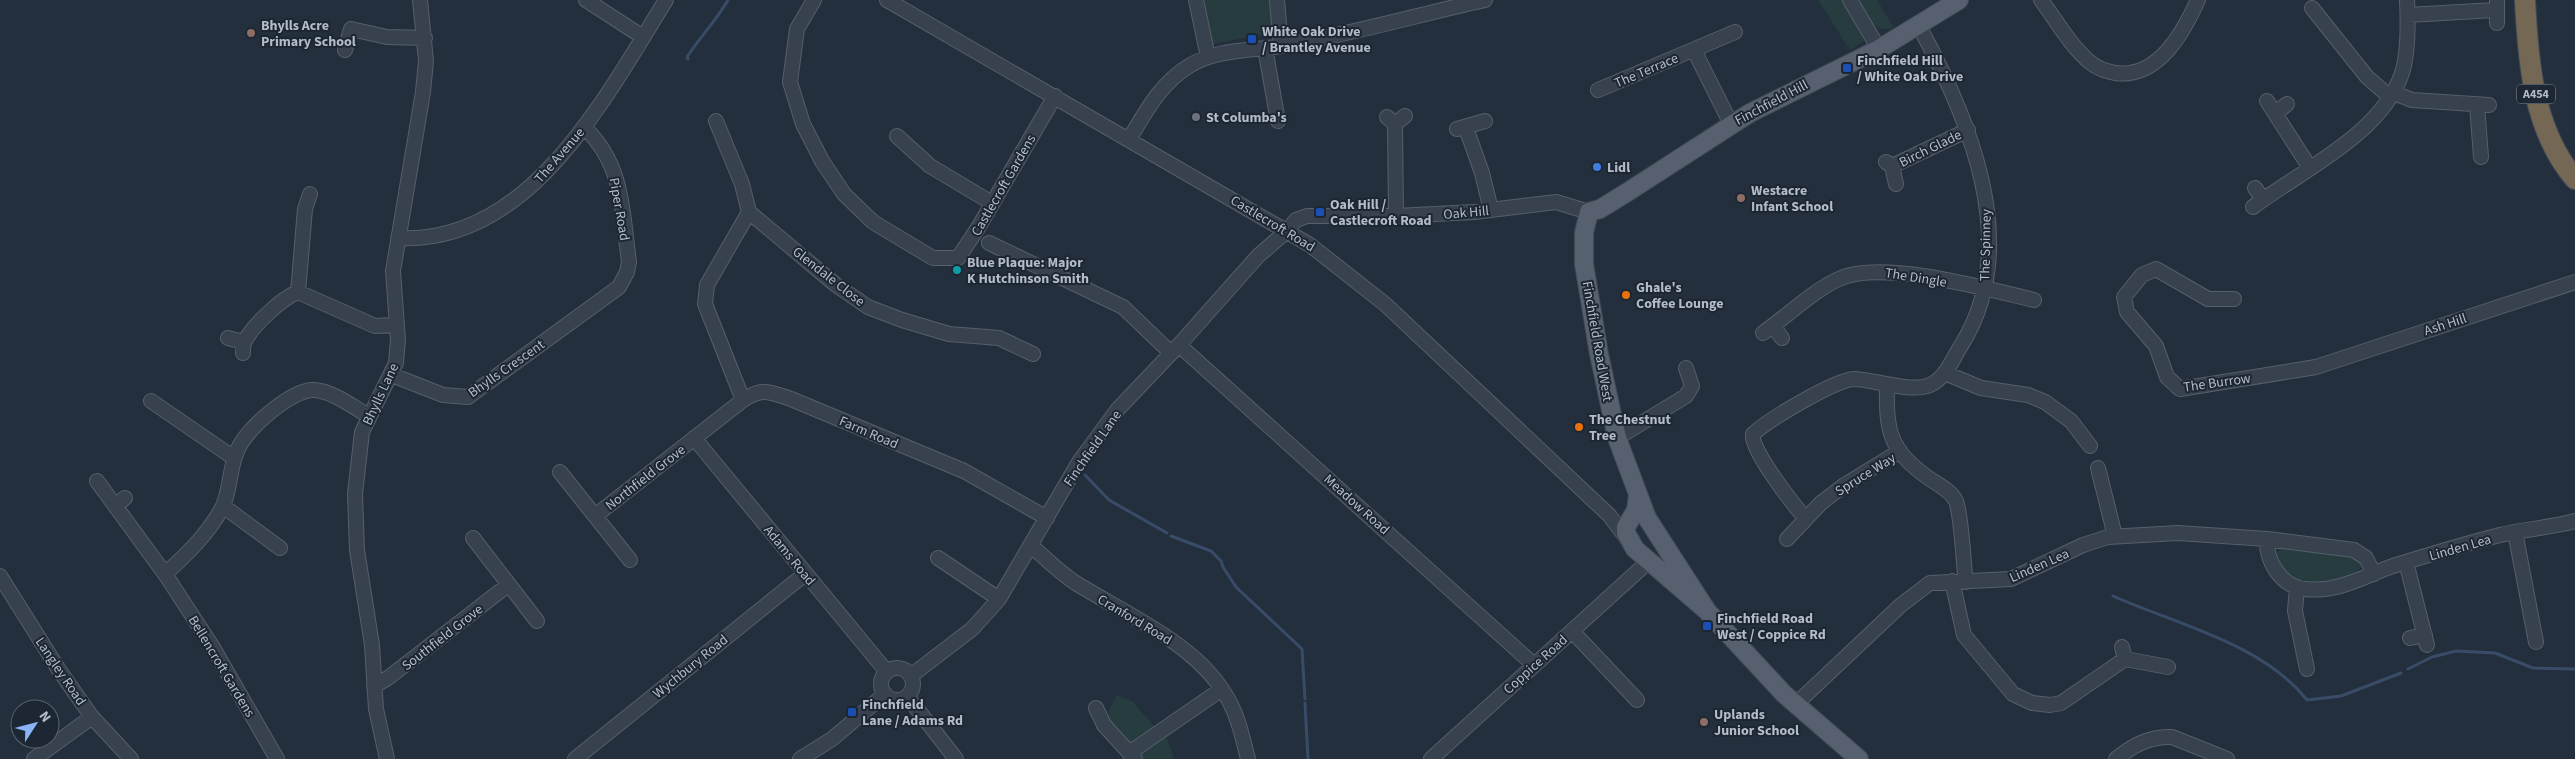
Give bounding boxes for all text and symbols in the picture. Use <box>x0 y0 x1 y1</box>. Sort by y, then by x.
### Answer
place label: Bhylls Acre Primary School <box>261 16 356 52</box>
place label: White Oak Drive / Brantley Avenue <box>1262 22 1371 58</box>
marker: Bhylls Acre Primary School <box>245 27 257 39</box>
marker: White Oak Drive / Brantley Avenue <box>1246 33 1258 45</box>
street label: The Terrace <box>1611 48 1682 93</box>
place label: Finchfield Hill / White Oak Drive <box>1857 51 1963 87</box>
marker: Finchfield Hill / White Oak Drive <box>1841 62 1853 74</box>
street label: Finchfield Hill <box>1731 75 1812 131</box>
road number: A454 <box>2517 85 2555 104</box>
place label: St Columba's <box>1206 108 1287 128</box>
marker: St Columba's <box>1190 111 1202 123</box>
street label: The Avenue <box>530 123 590 188</box>
street label: Birch Glade <box>1896 125 1965 173</box>
street label: Castlecroft Gardens <box>967 131 1041 240</box>
place label: Lidl <box>1607 158 1630 178</box>
marker: Lidl <box>1591 161 1603 173</box>
street label: Piper Road <box>604 176 634 242</box>
place label: Westacre Infant School <box>1751 181 1833 217</box>
street label: Castlecroft Road <box>1226 191 1319 257</box>
marker: Westacre Infant School <box>1735 192 1747 204</box>
place label: Oak Hill / Castlecroft Road <box>1330 195 1432 231</box>
street label: Oak Hill <box>1442 201 1490 225</box>
marker: Oak Hill / Castlecroft Road <box>1314 206 1326 218</box>
street label: The Spinney <box>1975 208 1997 281</box>
street label: Glendale Close <box>788 242 869 311</box>
place label: Blue Plaque: Major K Hutchinson Smith <box>967 253 1089 289</box>
street label: The Dingle <box>1884 263 1948 293</box>
marker: Blue Plaque: Major K Hutchinson Smith <box>951 264 963 276</box>
place label: Ghale's Coffee Lounge <box>1636 278 1723 314</box>
street label: Finchfield Road West <box>1577 279 1617 403</box>
marker: Ghale's Coffee Lounge <box>1620 289 1632 301</box>
street label: Ash Hill <box>2421 309 2470 341</box>
street label: Bhylls Crescent <box>464 335 549 403</box>
street label: Bhylls Lane <box>358 360 404 429</box>
street label: The Burrow <box>2182 368 2252 398</box>
street label: Finchfield Lane <box>1059 406 1127 491</box>
place label: The Chestnut Tree <box>1589 410 1671 446</box>
street label: Farm Road <box>836 411 901 454</box>
marker: The Chestnut Tree <box>1573 421 1585 433</box>
street label: Northfield Grove <box>601 440 690 515</box>
street label: Spruce Way <box>1831 448 1900 501</box>
street label: Meadow Road <box>1319 470 1394 540</box>
street label: Adams Road <box>759 521 820 590</box>
street label: Linden Lea <box>2427 530 2494 566</box>
street label: Linden Lea <box>2006 544 2072 588</box>
street label: Cranford Road <box>1093 590 1176 650</box>
street label: Southfield Grove <box>398 600 487 676</box>
place label: Finchfield Road West / Coppice Rd <box>1717 609 1826 645</box>
street label: Bellencroft Gardens <box>183 612 259 721</box>
marker: Finchfield Road West / Coppice Rd <box>1701 620 1713 632</box>
street label: Wychbury Road <box>649 630 732 703</box>
street label: Coppice Road <box>1499 630 1572 699</box>
street label: Langley Road <box>30 633 90 710</box>
place label: Finchfield Lane / Adams Rd <box>862 695 963 731</box>
north arrow <box>10 699 60 749</box>
place label: Uplands Junior School <box>1714 705 1799 741</box>
marker: Finchfield Lane / Adams Rd <box>846 706 858 718</box>
text: N <box>34 707 56 727</box>
marker: Uplands Junior School <box>1698 716 1710 728</box>

